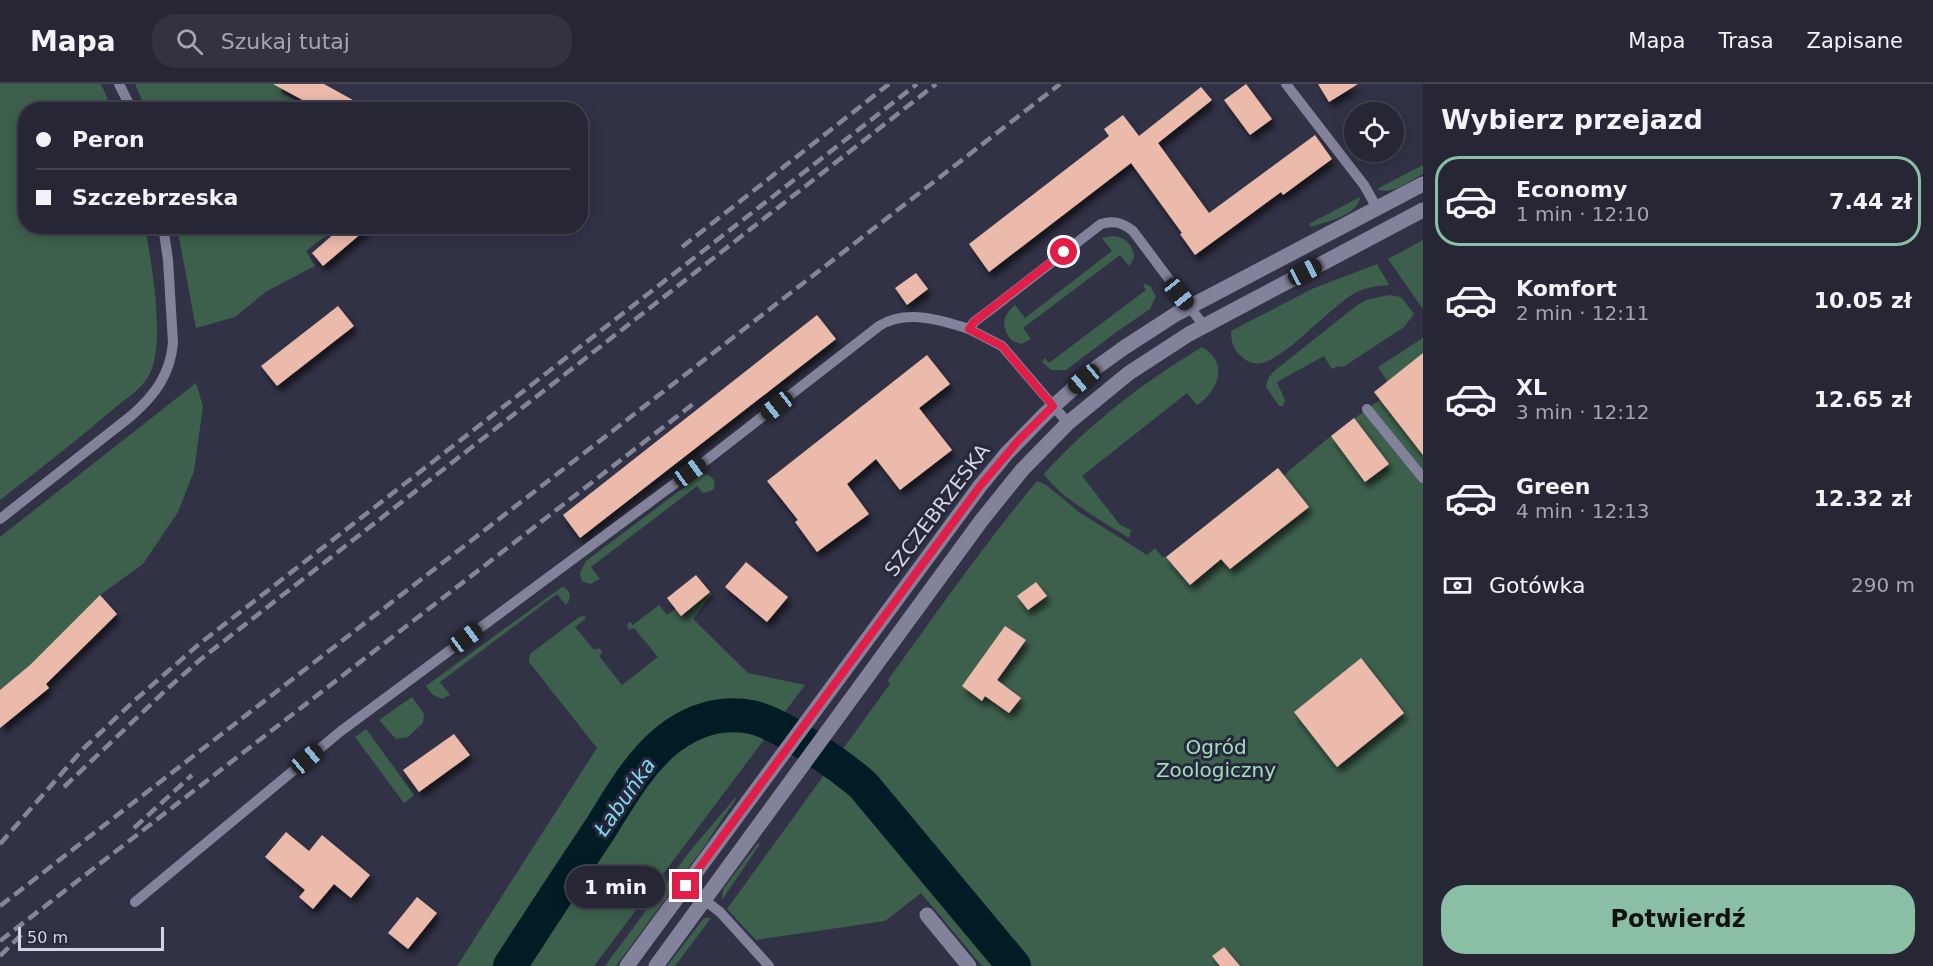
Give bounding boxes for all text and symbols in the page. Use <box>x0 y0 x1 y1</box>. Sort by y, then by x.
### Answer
search box <box>152 14 572 68</box>
text: Mapa <box>30 25 116 58</box>
icon: search <box>173 25 206 58</box>
text: Szukaj tutaj <box>221 29 350 54</box>
text: Mapa <box>1628 29 1685 53</box>
text: Trasa <box>1718 29 1774 53</box>
text: Zapisane <box>1807 29 1903 53</box>
map controls <box>1344 102 1404 162</box>
button: locate <box>1344 102 1404 162</box>
text: Wybierz przejazd <box>1441 104 1703 135</box>
text: Peron <box>72 127 145 152</box>
icon: car <box>1444 174 1498 228</box>
text: Economy <box>1516 177 1627 202</box>
text: Szczebrzeska <box>72 185 238 210</box>
text: 7.44 zł <box>1829 189 1912 214</box>
text: 1 min · 12:10 <box>1516 202 1650 226</box>
route start <box>1050 238 1077 265</box>
car <box>1285 256 1325 288</box>
icon: car <box>1444 273 1498 327</box>
car <box>1161 274 1197 314</box>
text: Komfort <box>1516 276 1617 301</box>
text: 10.05 zł <box>1814 288 1912 313</box>
text: 2 min · 12:11 <box>1516 301 1650 325</box>
car <box>1064 361 1104 397</box>
icon: car <box>1444 372 1498 426</box>
text: XL <box>1516 375 1547 400</box>
text: 12.65 zł <box>1814 387 1912 412</box>
car <box>757 388 797 424</box>
text: 3 min · 12:12 <box>1516 400 1650 424</box>
street label: SZCZEBRZESKA <box>879 439 995 581</box>
car <box>670 454 710 490</box>
icon: car <box>1444 471 1498 525</box>
text: Green <box>1516 474 1590 499</box>
text: 12.32 zł <box>1814 486 1912 511</box>
text: 4 min · 12:13 <box>1516 499 1650 523</box>
icon: cash <box>1441 569 1474 602</box>
text: Gotówka <box>1489 573 1585 598</box>
text: 290 m <box>1851 573 1915 597</box>
car <box>446 620 486 656</box>
park label: Ogród Zoologiczny <box>1156 735 1276 782</box>
car <box>287 741 327 777</box>
water label: Łabuńka <box>589 753 661 841</box>
callout: 1 min <box>566 865 665 907</box>
route end <box>672 872 699 899</box>
text: 1 min <box>584 875 647 899</box>
button: Potwierdź <box>1441 885 1915 954</box>
scale bar <box>18 924 164 952</box>
text: 50 m <box>27 928 68 947</box>

